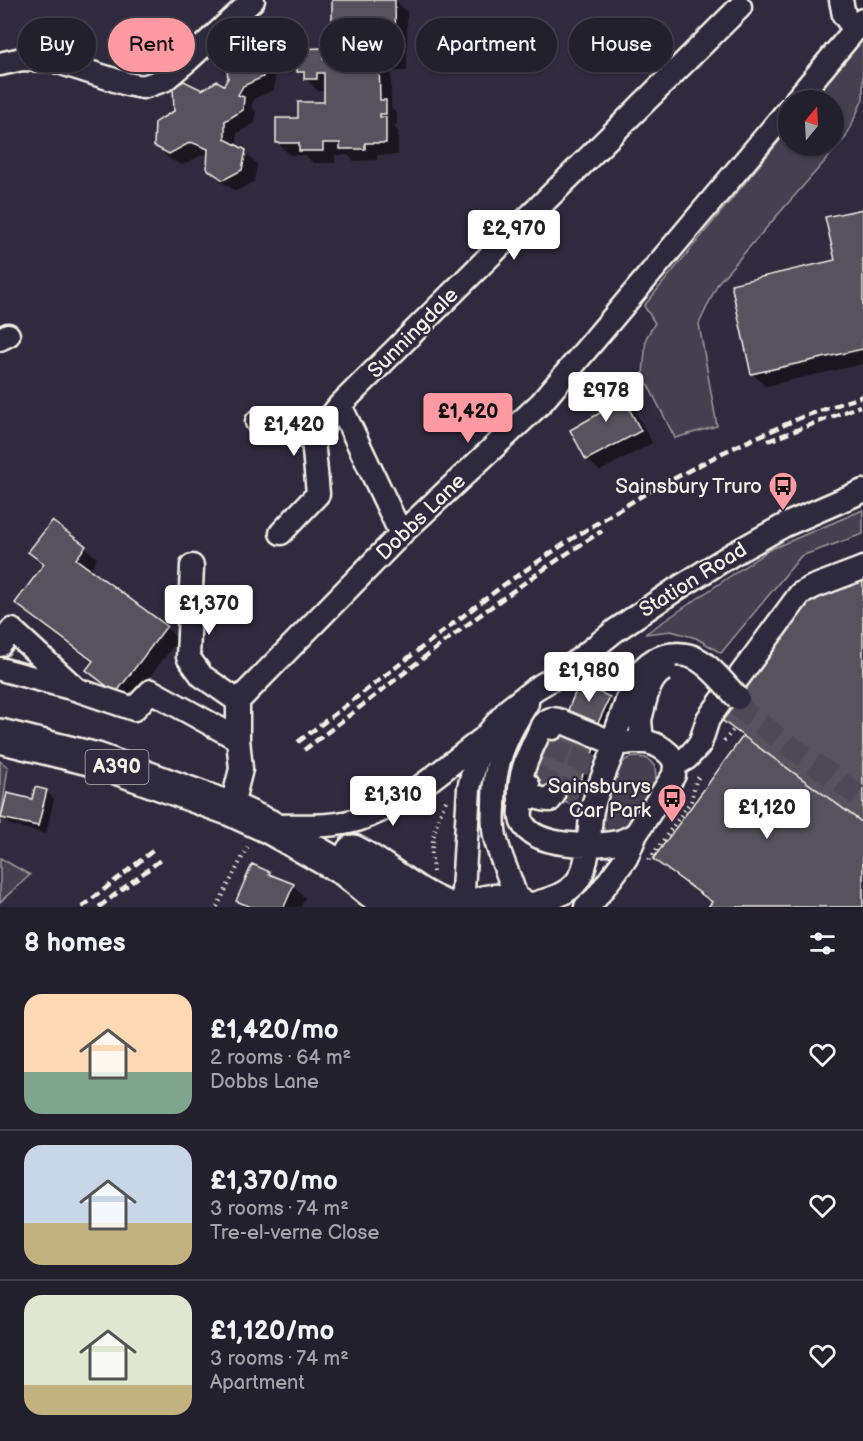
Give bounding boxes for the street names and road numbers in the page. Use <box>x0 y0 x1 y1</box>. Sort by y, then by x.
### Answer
street label: Sunningdale <box>362 282 464 384</box>
street label: Dobbs Lane <box>371 468 471 566</box>
street label: Station Road <box>635 537 751 623</box>
road number: A390 <box>86 750 148 784</box>

